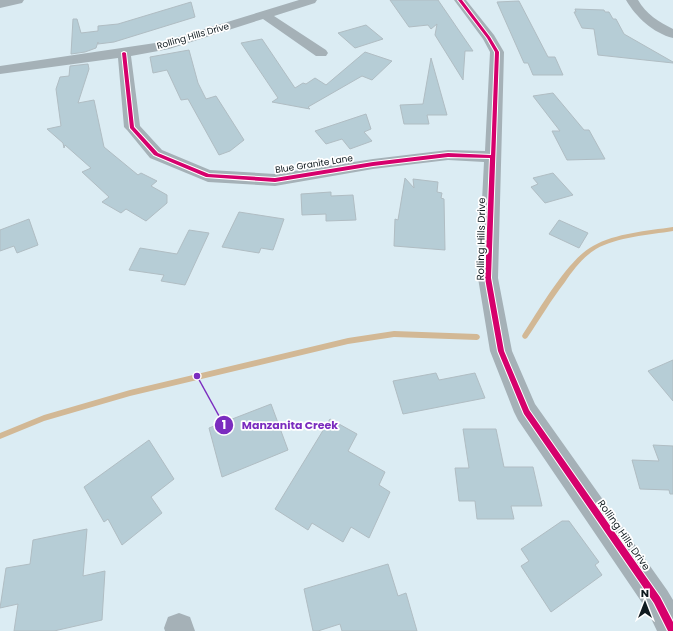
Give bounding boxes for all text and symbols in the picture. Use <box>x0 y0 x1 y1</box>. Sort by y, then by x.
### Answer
street label: Rolling Hills Drive <box>155 20 231 52</box>
street label: Blue Granite Lane <box>274 152 354 176</box>
street label: Rolling Hills Drive <box>473 197 489 281</box>
callout: Manzanita Creek <box>214 413 346 436</box>
text: 1 <box>222 416 226 433</box>
text: Manzanita Creek <box>242 417 338 433</box>
street label: Rolling Hills Drive <box>594 497 654 573</box>
north arrow <box>625 583 665 623</box>
text: N <box>641 585 649 601</box>

